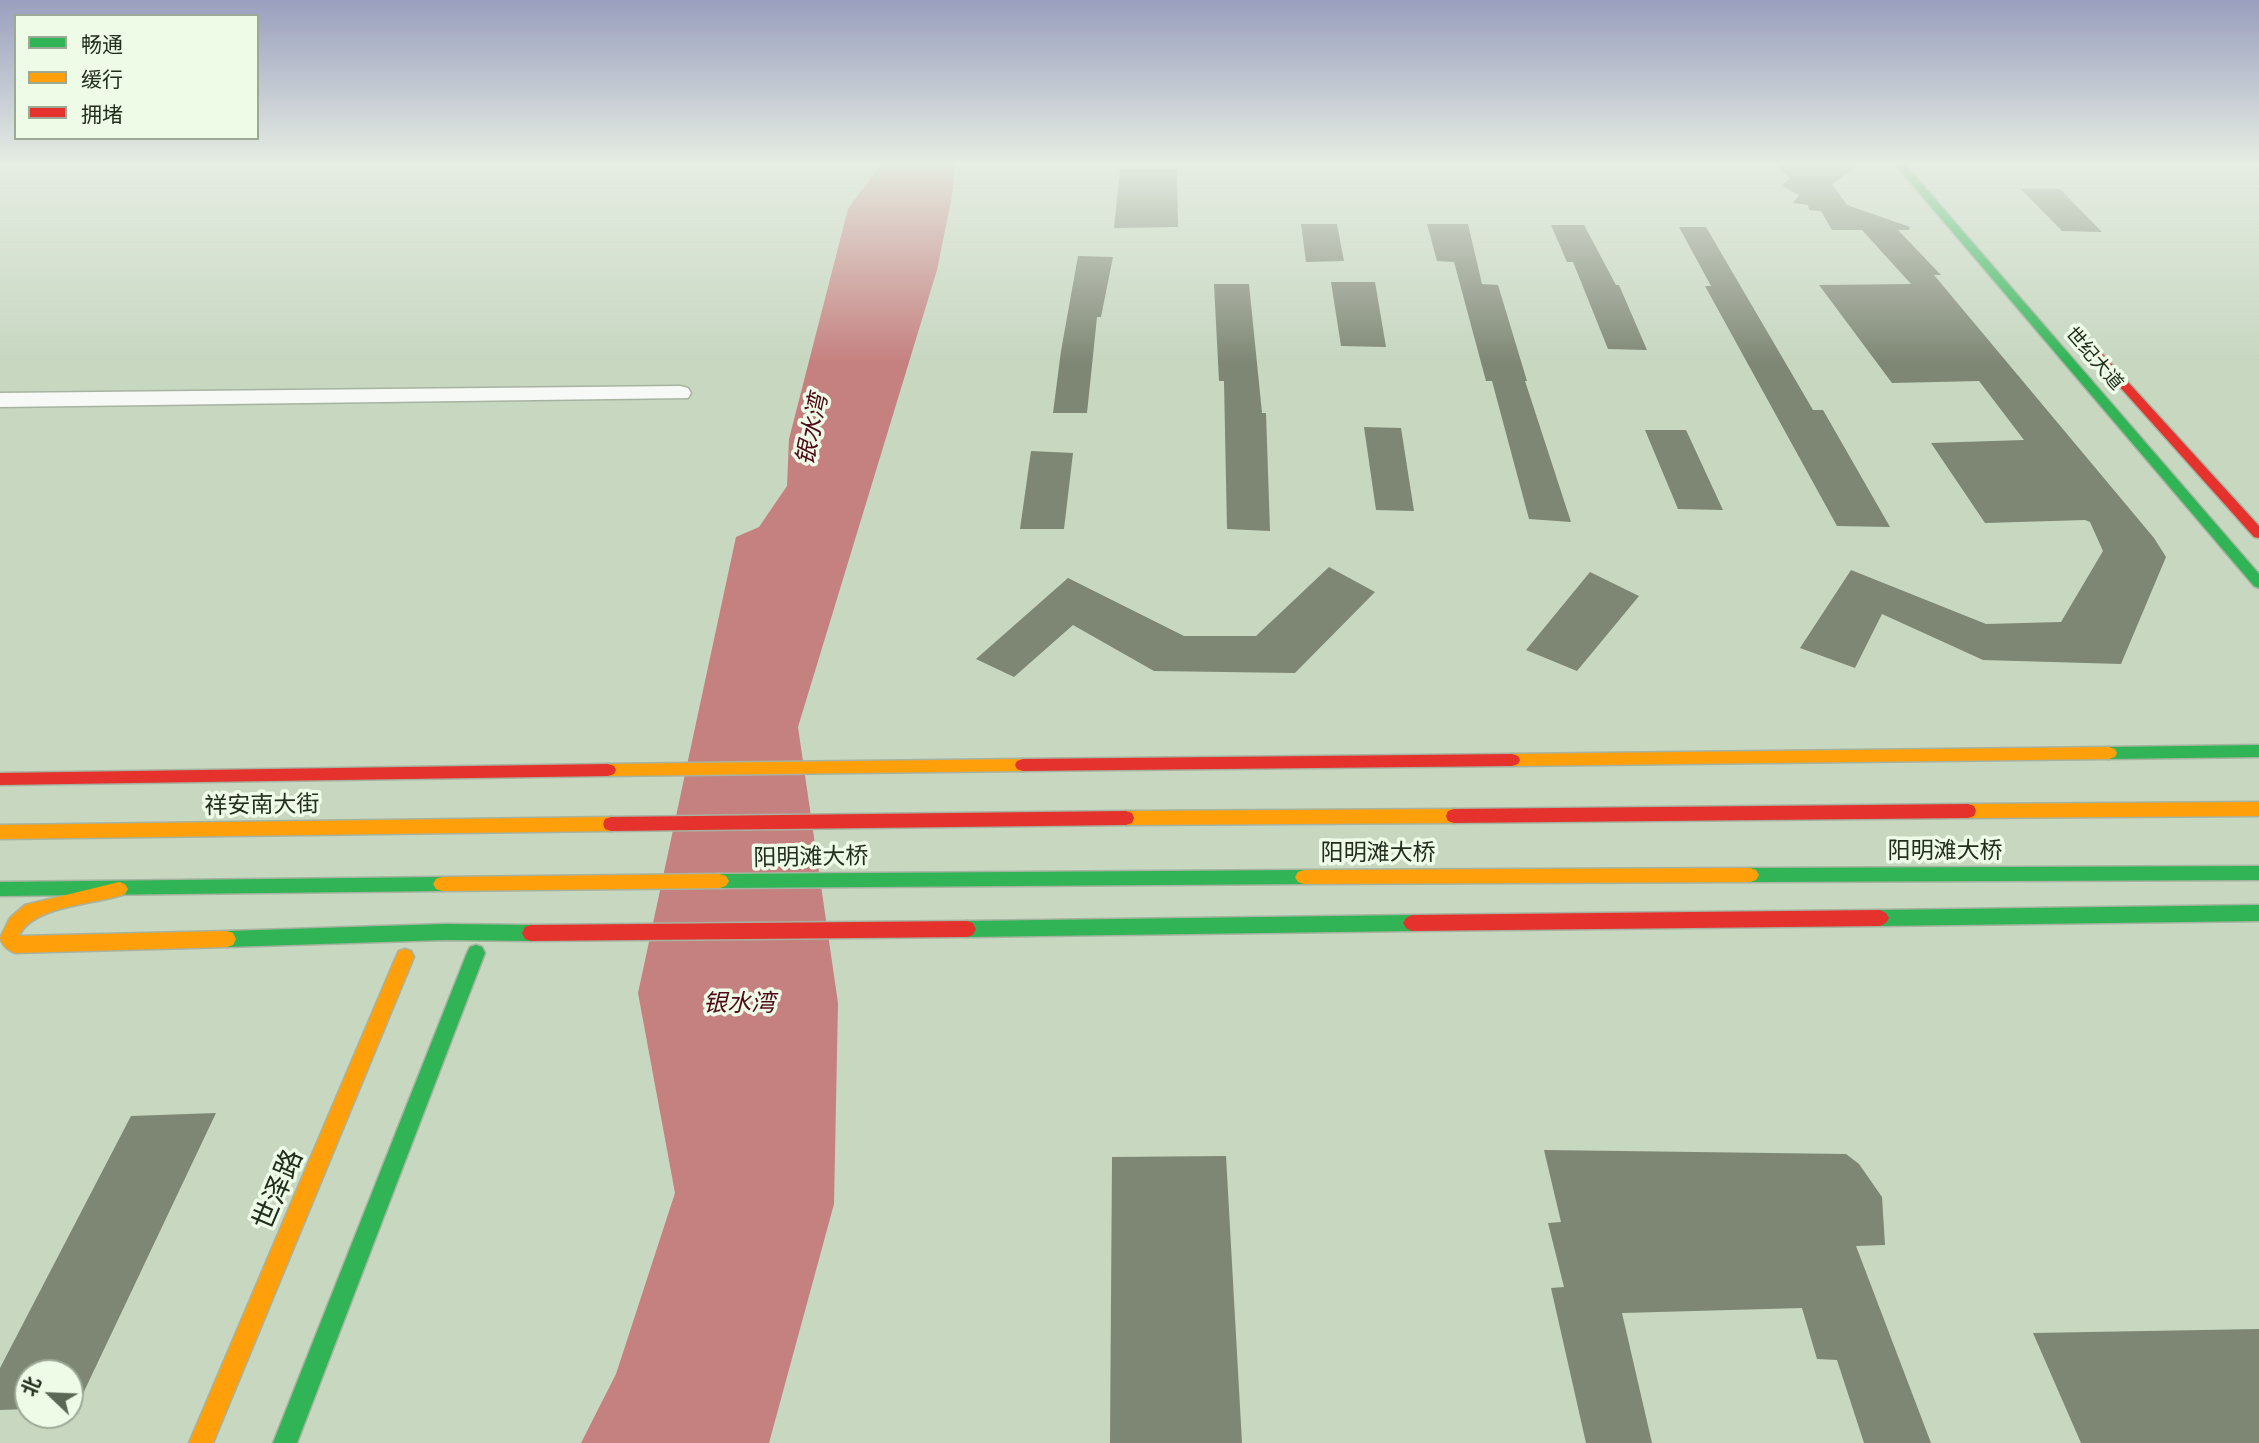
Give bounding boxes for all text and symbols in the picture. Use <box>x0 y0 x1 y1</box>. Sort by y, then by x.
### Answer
legend <box>14 14 259 140</box>
text: 畅通 <box>81 32 123 58</box>
text: 缓行 <box>81 67 123 93</box>
text: 拥堵 <box>81 102 123 128</box>
street label: 世纪大道 <box>2060 323 2128 395</box>
water label: 银水湾 <box>791 392 835 468</box>
street label: 祥安南大街 <box>204 791 320 821</box>
street label: 阳明滩大桥 <box>1888 838 2002 866</box>
street label: 阳明滩大桥 <box>1321 840 1435 868</box>
street label: 阳明滩大桥 <box>753 843 869 873</box>
water label: 银水湾 <box>703 990 775 1018</box>
street label: 世泽路 <box>247 1145 311 1235</box>
north arrow <box>14 1359 84 1429</box>
text: 北 <box>17 1373 45 1400</box>

